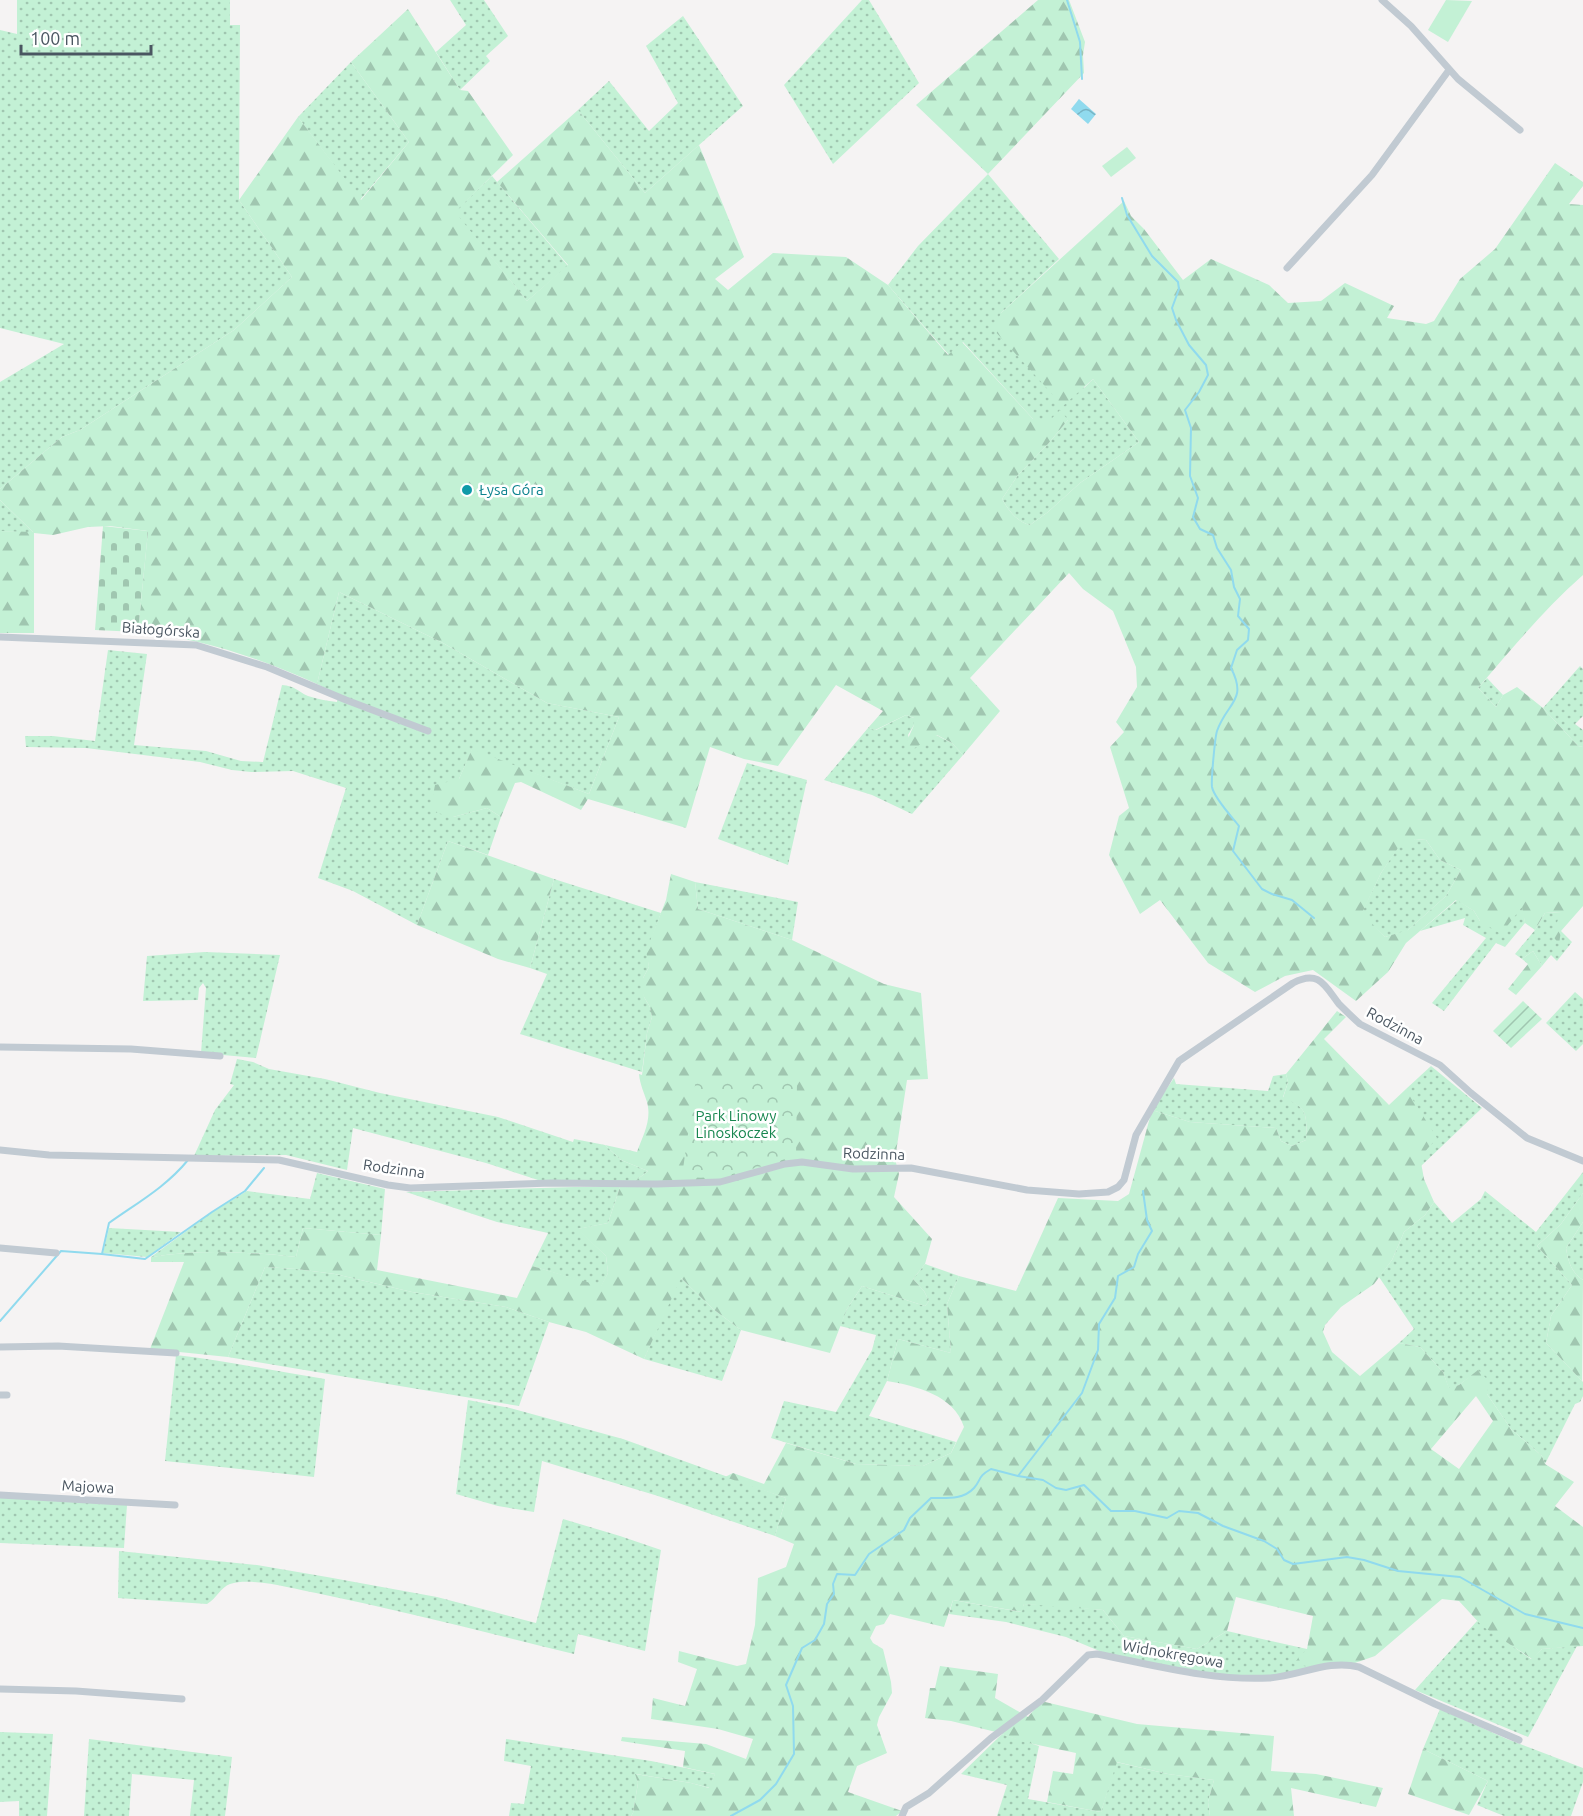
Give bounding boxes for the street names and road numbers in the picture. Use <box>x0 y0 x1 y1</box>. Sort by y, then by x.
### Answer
street label: Białogórska <box>121 618 201 641</box>
street label: Rodzinna <box>1364 1003 1427 1048</box>
street label: Rodzinna <box>843 1144 905 1163</box>
street label: Rodzinna <box>362 1156 426 1181</box>
street label: Majowa <box>61 1477 115 1496</box>
street label: Widnokręgowa <box>1121 1636 1225 1671</box>

